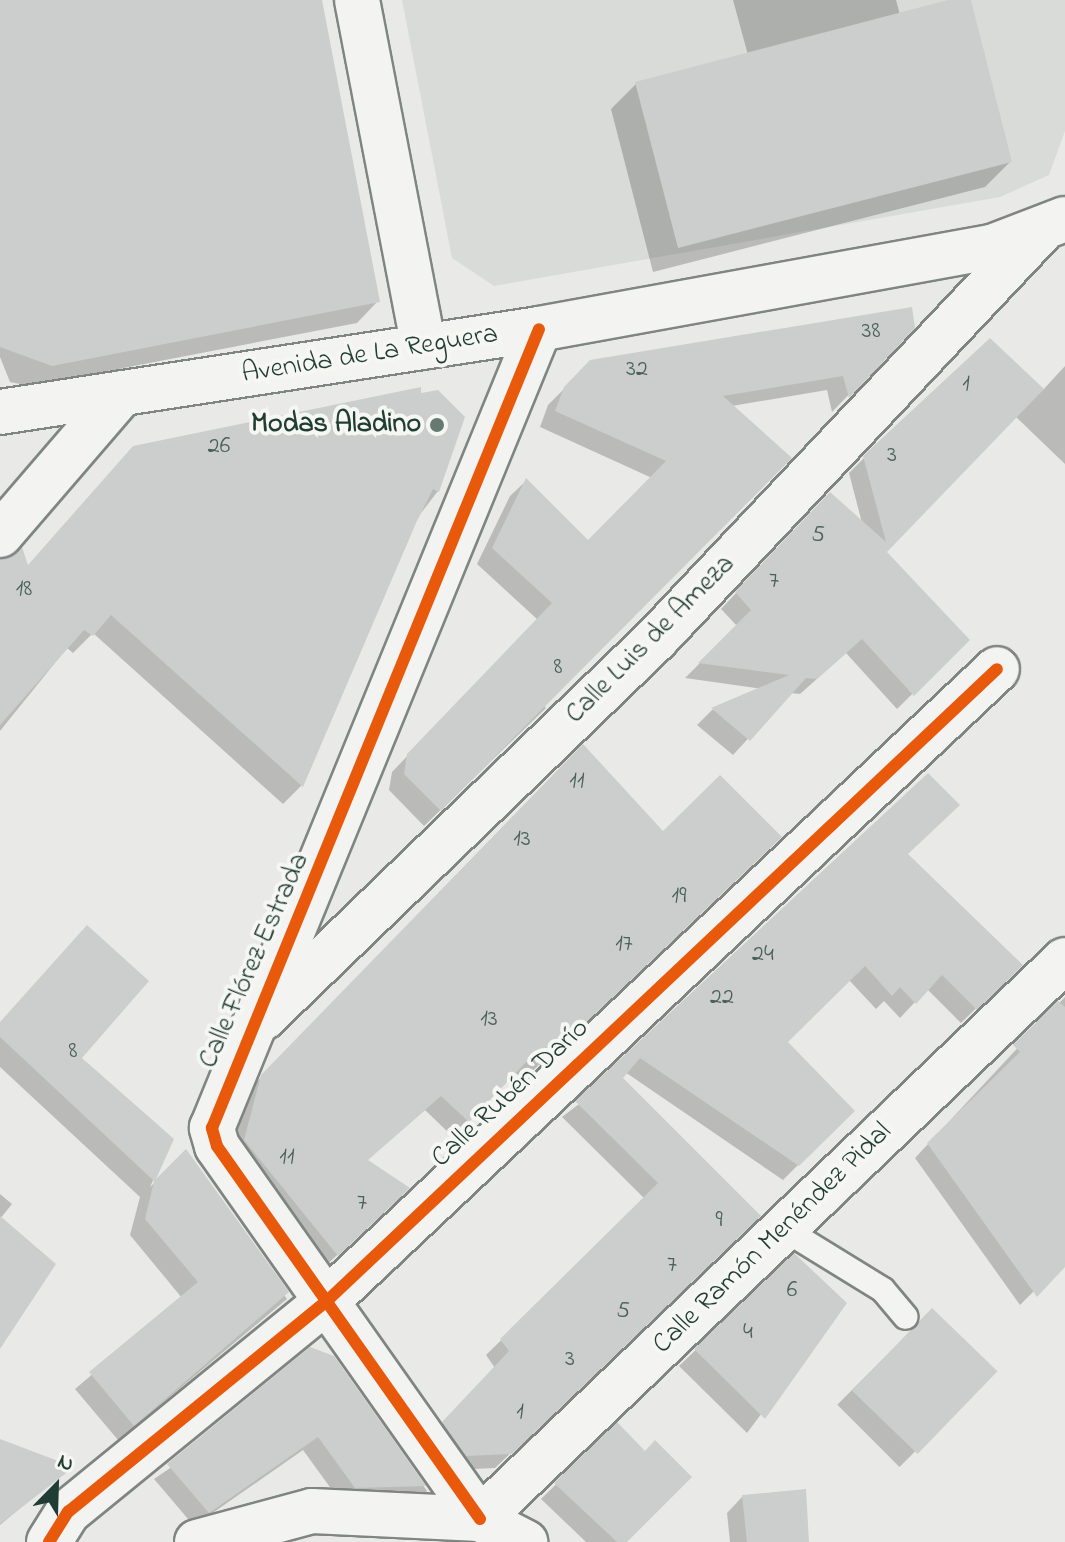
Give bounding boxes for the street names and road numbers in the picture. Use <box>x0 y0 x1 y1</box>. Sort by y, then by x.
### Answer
street label: Avenida de La Reguera <box>240 318 500 392</box>
street label: Calle Luis de Ameza <box>559 548 743 732</box>
street label: Calle Flórez Estrada <box>192 848 318 1074</box>
street label: Calle Rubén Darío <box>425 1013 597 1175</box>
street label: Calle Ramón Menéndez Pidal <box>647 1116 899 1362</box>

